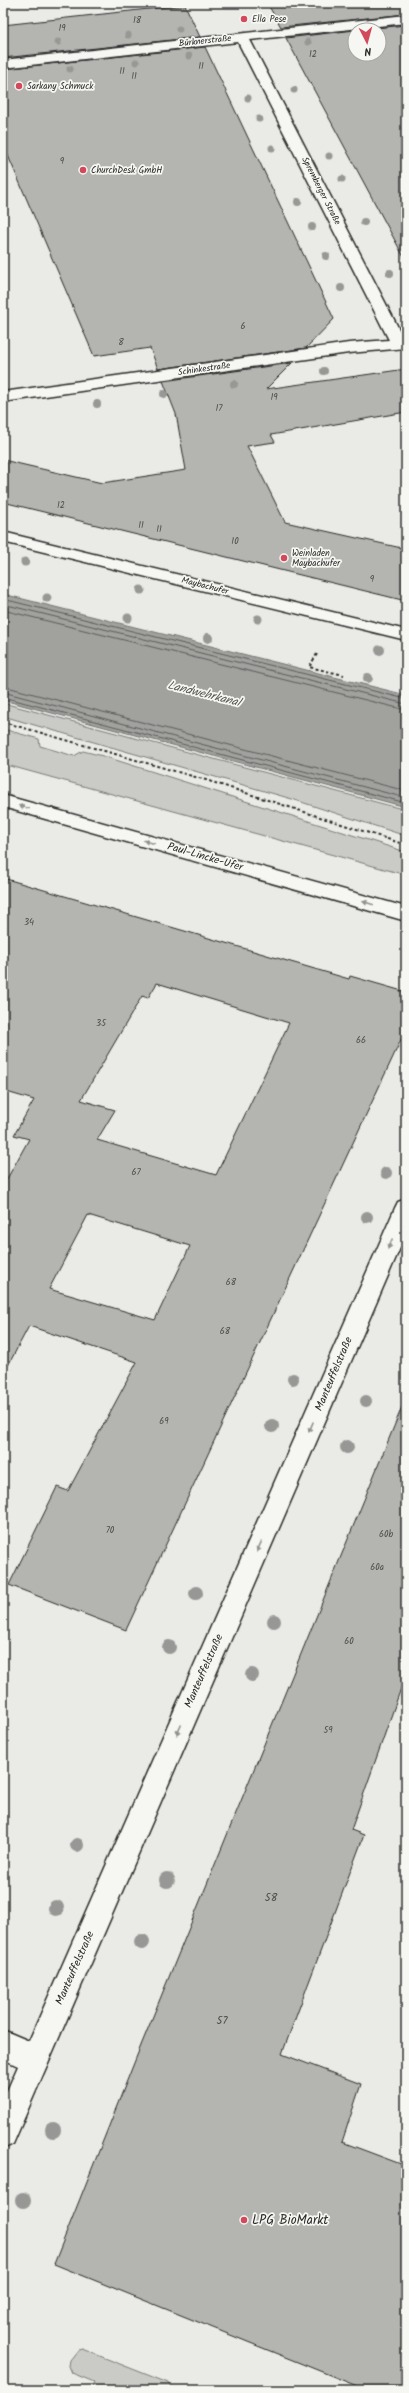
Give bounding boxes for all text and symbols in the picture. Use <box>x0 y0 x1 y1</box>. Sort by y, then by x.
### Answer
place label: Ella Pese <box>252 12 286 27</box>
house number: 18 <box>133 13 142 28</box>
marker: Ella Pese <box>239 14 249 24</box>
house number: 19 <box>58 21 66 36</box>
north arrow <box>347 22 387 62</box>
street label: Bürknerstraße <box>178 31 232 51</box>
text: N <box>363 42 372 60</box>
house number: 12 <box>309 47 317 62</box>
house number: 11 <box>198 59 204 74</box>
house number: 11 <box>119 64 125 79</box>
house number: 11 <box>131 69 137 84</box>
place label: Sarkany Schmuck <box>27 79 94 94</box>
marker: Sarkany Schmuck <box>14 81 24 91</box>
house number: 9 <box>60 154 65 169</box>
street label: Spremberger Straße <box>297 154 345 228</box>
place label: ChurchDesk GmbH <box>91 163 162 178</box>
marker: ChurchDesk GmbH <box>78 165 88 175</box>
house number: 6 <box>240 319 246 334</box>
house number: 8 <box>118 335 124 350</box>
street label: Schinkestraße <box>177 358 231 380</box>
house number: 19 <box>270 390 278 405</box>
house number: 17 <box>216 401 223 416</box>
house number: 12 <box>57 498 65 513</box>
house number: 11 <box>138 518 144 533</box>
house number: 11 <box>156 522 162 537</box>
house number: 10 <box>231 534 239 549</box>
place label: Weinladen Maybachufer <box>292 546 341 571</box>
marker: Weinladen Maybachufer <box>279 553 289 563</box>
house number: 9 <box>370 572 375 587</box>
street label: Maybachufer <box>180 573 231 599</box>
water label: Landwehrkanal <box>165 676 245 713</box>
one-way arrow <box>17 804 29 810</box>
street label: Paul-Lincke-Ufer <box>165 838 246 877</box>
one-way arrow <box>143 839 155 845</box>
one-way arrow <box>362 900 374 906</box>
house number: 34 <box>24 915 34 930</box>
house number: 35 <box>96 1016 107 1031</box>
house number: 66 <box>356 1033 366 1048</box>
house number: 67 <box>131 1165 141 1180</box>
one-way arrow <box>387 1238 393 1250</box>
house number: 68 <box>226 1275 237 1290</box>
house number: 68 <box>220 1324 231 1339</box>
street label: Manteuffelstraße <box>310 1334 358 1414</box>
house number: 69 <box>159 1414 169 1429</box>
one-way arrow <box>308 1422 314 1433</box>
house number: 70 <box>106 1523 115 1538</box>
house number: 60b <box>379 1527 393 1542</box>
one-way arrow <box>256 1541 262 1552</box>
house number: 60a <box>370 1560 384 1575</box>
street label: Manteuffelstraße <box>180 1631 228 1711</box>
house number: 60 <box>344 1634 354 1649</box>
house number: 59 <box>323 1723 333 1738</box>
one-way arrow <box>175 1724 181 1736</box>
house number: 58 <box>265 1889 278 1907</box>
street label: Manteuffelstraße <box>51 1928 99 2008</box>
house number: 57 <box>217 2012 228 2030</box>
place label: LPG BioMarkt <box>252 2210 329 2231</box>
marker: LPG BioMarkt <box>239 2215 249 2225</box>

